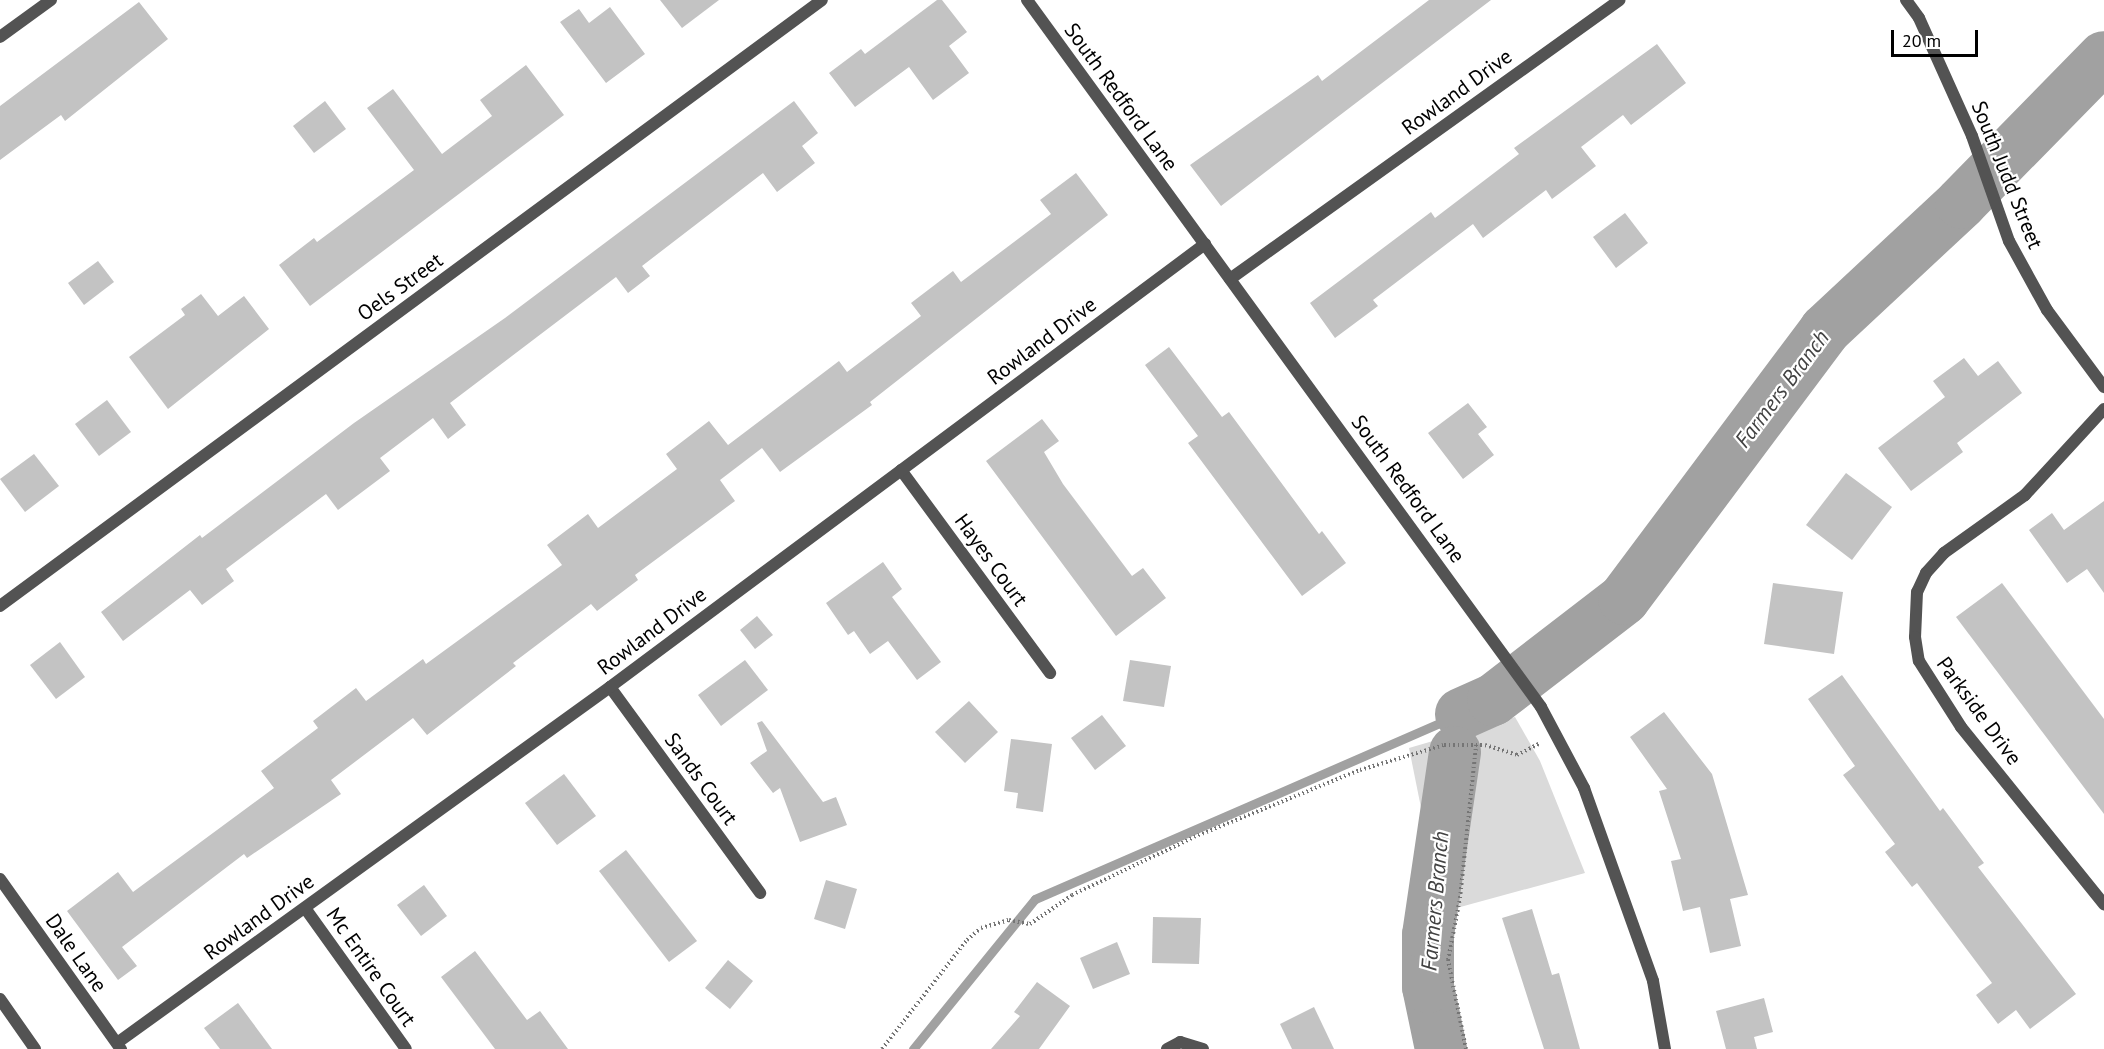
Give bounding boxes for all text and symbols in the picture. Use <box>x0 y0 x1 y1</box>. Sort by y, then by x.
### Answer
street label: South Redford Lane <box>1059 18 1183 176</box>
scale bar <box>1894 18 1981 56</box>
text: 20 m <box>1902 29 1941 52</box>
street label: Rowland Drive <box>1397 44 1517 140</box>
street label: South Judd Street <box>1966 97 2048 253</box>
street label: Oels Street <box>352 248 448 326</box>
street label: Rowland Drive <box>983 292 1101 390</box>
water label: Farmers Branch <box>1729 325 1835 453</box>
street label: South Redford Lane <box>1346 410 1470 568</box>
street label: Hayes Court <box>949 509 1033 611</box>
street label: Rowland Drive <box>593 582 711 680</box>
street label: Parkside Drive <box>1931 652 2027 770</box>
street label: Sands Court <box>659 728 743 830</box>
water label: Farmers Branch <box>1416 830 1454 972</box>
street label: Rowland Drive <box>199 869 319 965</box>
street label: Mc Entire Court <box>321 903 421 1031</box>
street label: Dale Lane <box>40 909 112 997</box>

